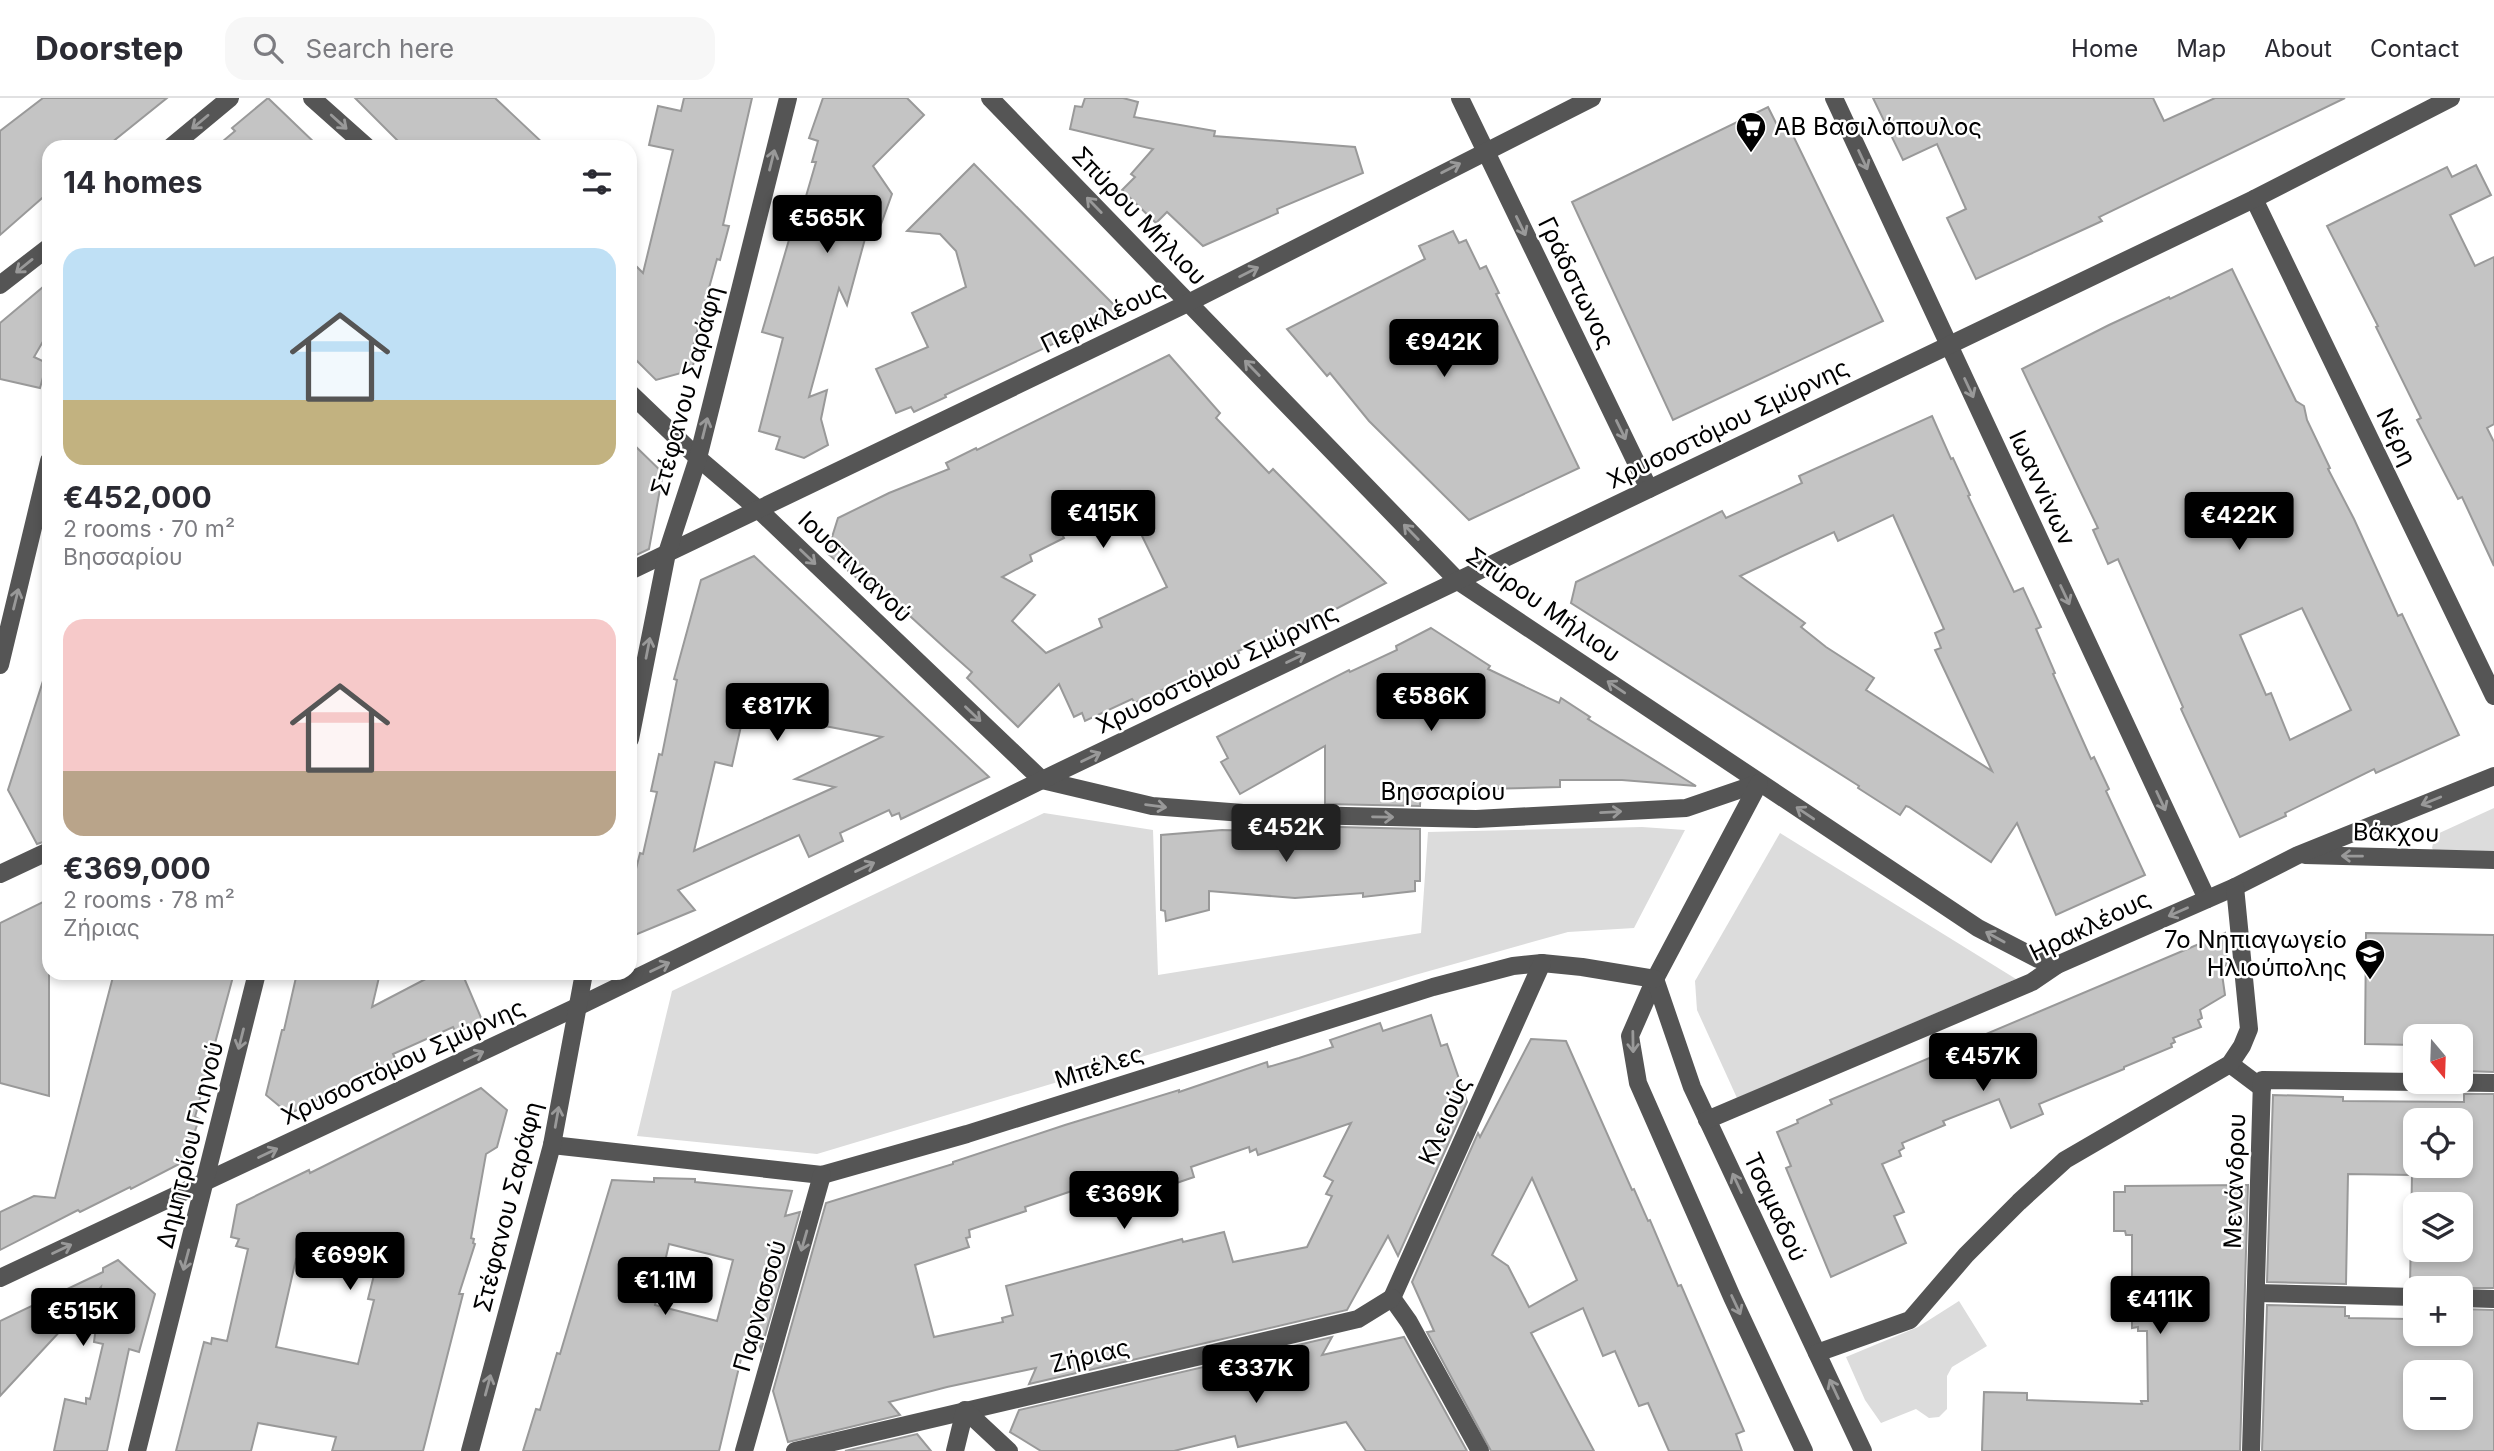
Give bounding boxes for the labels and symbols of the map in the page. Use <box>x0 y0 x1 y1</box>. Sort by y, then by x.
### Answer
supermarket icon: ΑΒ Βασιλόπουλος <box>1734 110 1768 154</box>
place label: ΑΒ Βασιλόπουλος <box>1774 112 1982 141</box>
one-way arrow <box>330 114 347 131</box>
one-way arrow <box>192 115 210 130</box>
street label: Σπύρου Μήλιου <box>1066 141 1213 291</box>
one-way arrow <box>766 149 779 172</box>
one-way arrow <box>1857 149 1870 170</box>
one-way arrow <box>1440 160 1461 174</box>
pin: €565K <box>778 195 876 255</box>
one-way arrow <box>1085 197 1102 214</box>
street label: Γράδστωνος <box>1532 212 1621 353</box>
one-way arrow <box>1514 215 1528 236</box>
one-way arrow <box>16 258 34 274</box>
one-way arrow <box>1238 264 1259 278</box>
street label: Περικλέους <box>1036 274 1170 359</box>
street label: Στέφανου Σαράφη <box>645 283 728 499</box>
pin: €942K <box>1395 320 1493 379</box>
street label: Χρυσοστόμου Σμύρνης <box>1602 352 1853 495</box>
one-way arrow <box>1244 360 1261 377</box>
one-way arrow <box>1963 377 1976 398</box>
street label: Νέρη <box>2370 404 2423 470</box>
one-way arrow <box>699 418 712 440</box>
one-way arrow <box>1614 419 1628 440</box>
street label: Ιωαννίνων <box>2003 425 2082 550</box>
pin: €415K <box>1054 490 1152 550</box>
pin: €422K <box>2190 492 2288 552</box>
street label: Ιουστινιανού <box>792 505 918 628</box>
one-way arrow <box>1402 523 1419 540</box>
street label: Σπύρου Μήλιου <box>1461 541 1626 668</box>
one-way arrow <box>799 548 816 565</box>
one-way arrow <box>2059 583 2072 605</box>
one-way arrow <box>10 588 23 611</box>
street label: Χρυσοστόμου Σμύρνης <box>1091 597 1342 740</box>
one-way arrow <box>642 637 655 660</box>
one-way arrow <box>1285 651 1306 665</box>
pin: €586K <box>1382 674 1480 733</box>
one-way arrow <box>1606 679 1626 693</box>
pin: €817K <box>728 684 826 743</box>
one-way arrow <box>964 706 981 723</box>
one-way arrow <box>1080 749 1101 763</box>
street label: Βησσαρίου <box>1381 777 1505 806</box>
one-way arrow <box>2155 790 2168 811</box>
one-way arrow <box>2420 796 2442 809</box>
one-way arrow <box>1144 799 1167 812</box>
pin: €452K <box>1237 804 1335 864</box>
one-way arrow <box>1599 805 1621 818</box>
one-way arrow <box>1795 806 1815 820</box>
one-way arrow <box>1372 810 1395 823</box>
street label: Βάκχου <box>2353 817 2439 848</box>
one-way arrow <box>2341 850 2364 863</box>
one-way arrow <box>854 860 875 873</box>
street label: Ηρακλέους <box>2025 884 2155 967</box>
one-way arrow <box>2167 906 2189 919</box>
place label: 7ο Νηπιαγωγείο Ηλιούπολης <box>2164 925 2347 982</box>
one-way arrow <box>1985 930 2006 944</box>
school or university icon: 7ο Νηπιαγωγείο Ηλιούπολης <box>2353 937 2387 981</box>
one-way arrow <box>649 959 670 973</box>
street label: Χρυσοστόμου Σμύρνης <box>277 992 529 1131</box>
north arrow <box>2403 1024 2473 1094</box>
one-way arrow <box>234 1027 247 1050</box>
one-way arrow <box>1626 1030 1640 1053</box>
pin: €457K <box>1934 1034 2032 1093</box>
street label: Δημητρίου Γληνού <box>150 1039 229 1251</box>
street label: Μπέλες <box>1051 1039 1147 1094</box>
one-way arrow <box>463 1049 484 1062</box>
street label: Κλειούς <box>1412 1072 1477 1169</box>
street label: Στέφανου Σαράφη <box>467 1099 548 1315</box>
one-way arrow <box>551 1107 564 1129</box>
street label: Μενάνδρου <box>2218 1113 2251 1249</box>
one-way arrow <box>257 1145 278 1159</box>
street label: Τσαμαδού <box>1738 1148 1813 1266</box>
pin: €369K <box>1075 1172 1173 1231</box>
one-way arrow <box>1730 1173 1743 1194</box>
one-way arrow <box>796 1229 809 1251</box>
pin: €699K <box>301 1232 399 1292</box>
street label: Παρνασσού <box>727 1237 792 1375</box>
one-way arrow <box>51 1242 72 1255</box>
one-way arrow <box>179 1248 192 1271</box>
pin: €1.1M <box>616 1258 714 1317</box>
pin: €411K <box>2111 1276 2209 1336</box>
pin: €515K <box>34 1288 132 1348</box>
one-way arrow <box>1730 1294 1743 1315</box>
street label: Ζήριας <box>1048 1332 1132 1379</box>
pin: €337K <box>1207 1346 1305 1405</box>
one-way arrow <box>482 1374 495 1397</box>
one-way arrow <box>1827 1379 1840 1400</box>

